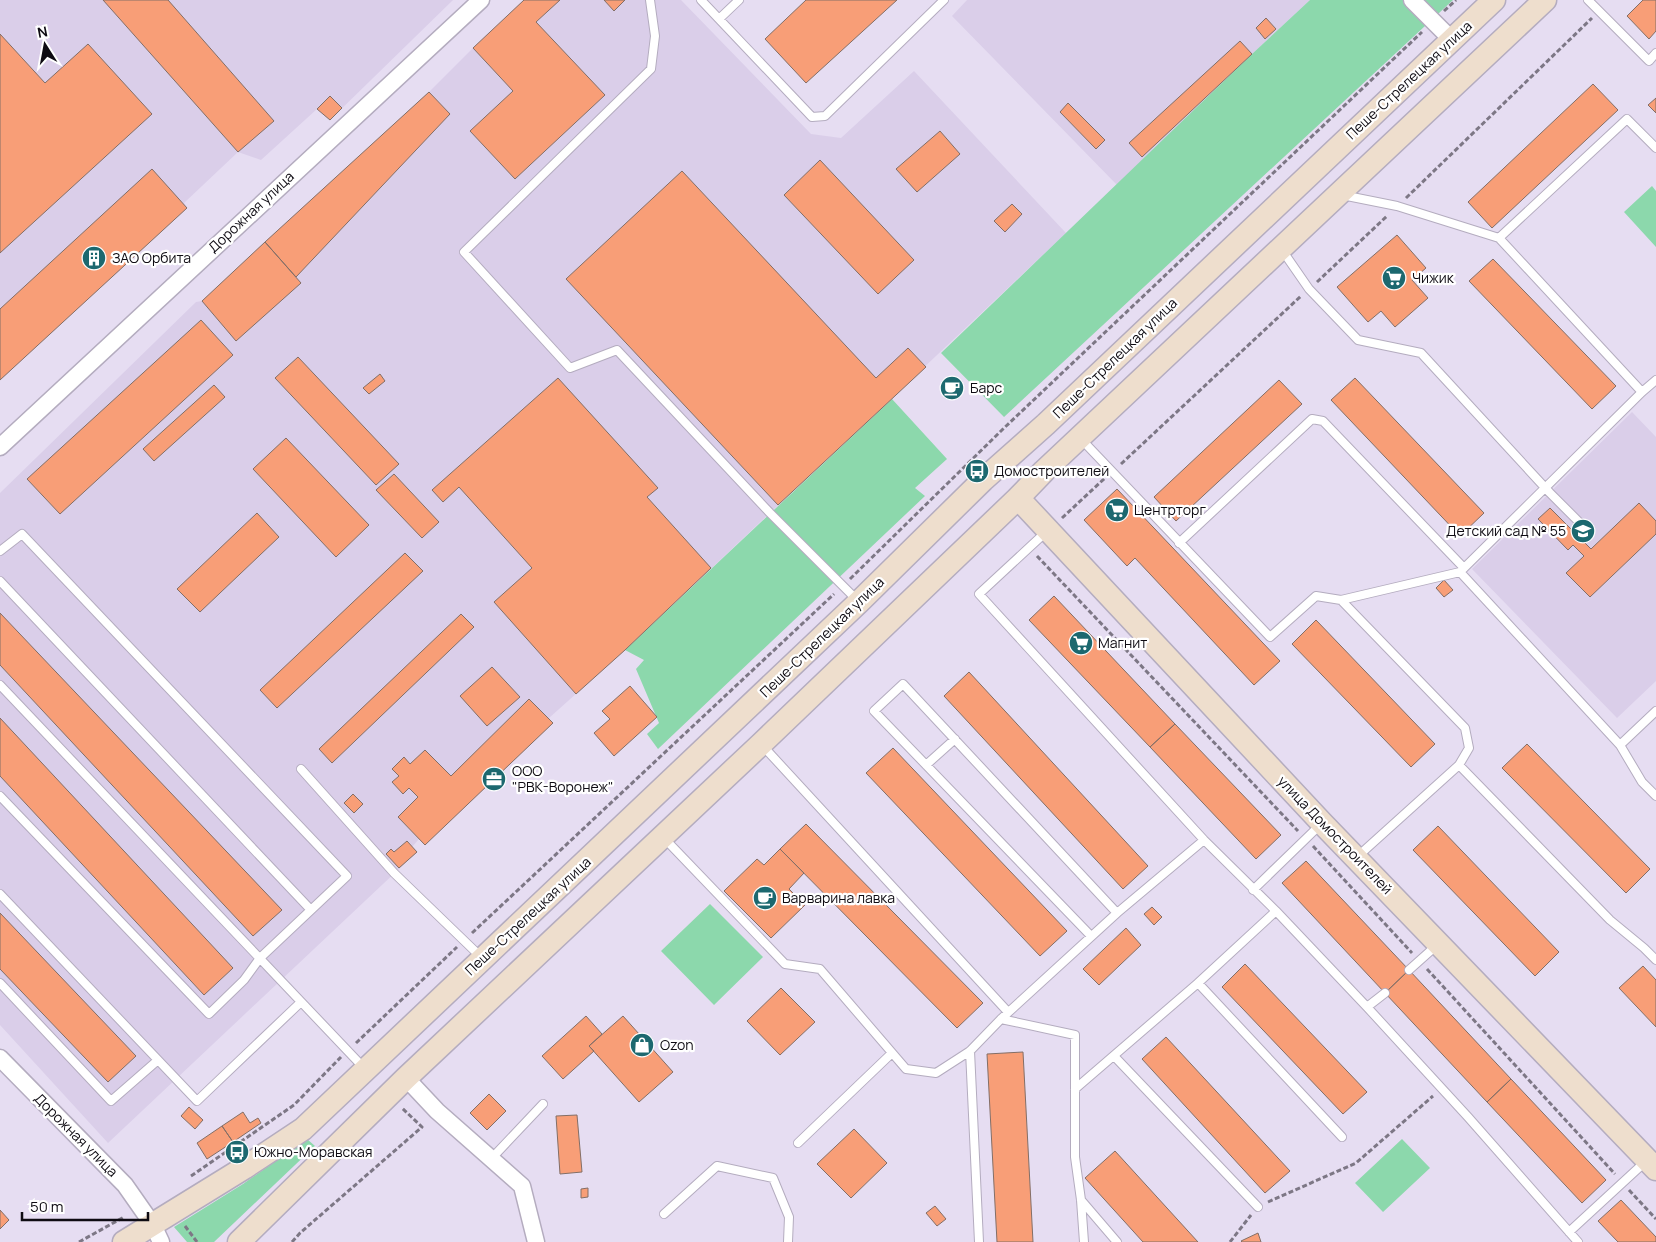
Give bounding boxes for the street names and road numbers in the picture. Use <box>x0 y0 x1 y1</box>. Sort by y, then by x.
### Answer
street label: Пеше-Стрелецкая улица <box>1342 16 1476 143</box>
street label: Дорожная улица <box>204 167 298 256</box>
street label: Пеше-Стрелецкая улица <box>1048 293 1181 422</box>
street label: Пеше-Стрелецкая улица <box>755 572 888 701</box>
street label: улица Домостроителей <box>1274 771 1397 898</box>
street label: Пеше-Стрелецкая улица <box>461 852 595 979</box>
street label: Дорожная улица <box>30 1089 122 1181</box>

